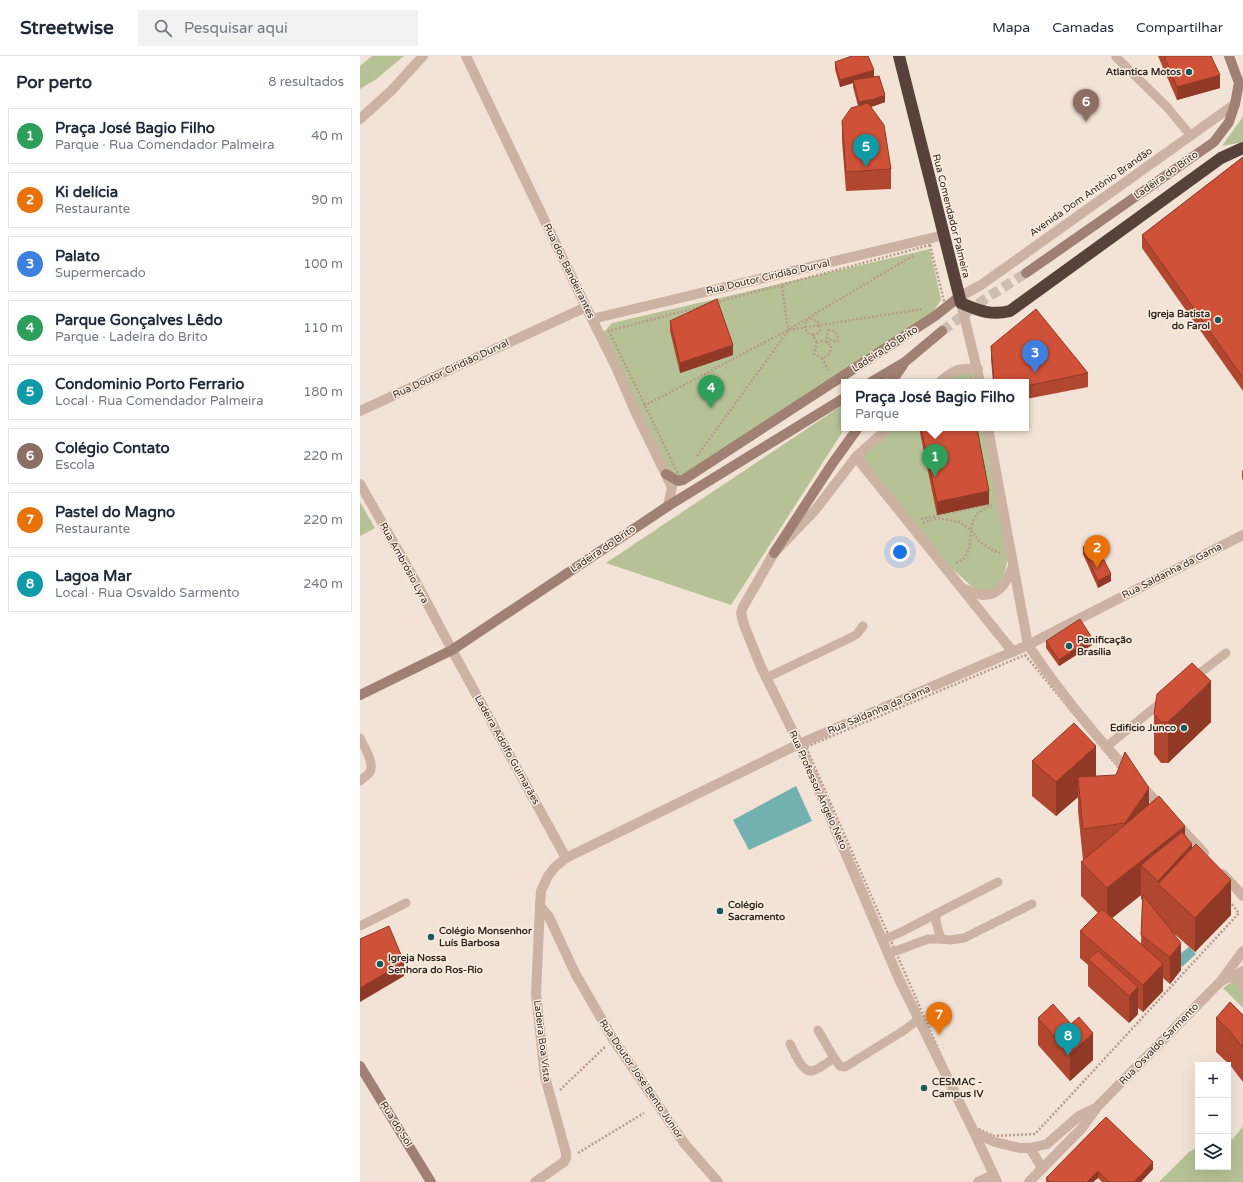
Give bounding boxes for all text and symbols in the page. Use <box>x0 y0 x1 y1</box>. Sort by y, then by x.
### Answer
search box <box>138 10 418 46</box>
text: Streetwise <box>20 17 114 39</box>
icon: search <box>152 17 174 39</box>
text: Pesquisar aqui <box>184 19 288 37</box>
text: Mapa <box>992 19 1030 36</box>
text: Camadas <box>1052 19 1114 36</box>
text: Compartilhar <box>1136 19 1223 36</box>
place label: Atlantica Motos <box>1106 66 1181 78</box>
marker: Atlantica Motos <box>1184 67 1194 77</box>
text: Por perto <box>16 72 92 93</box>
text: 8 resultados <box>268 74 344 90</box>
pin: 6 <box>1073 89 1099 122</box>
text: Praça José Bagio Filho <box>55 119 215 137</box>
text: 1 <box>26 128 34 144</box>
text: 40 m <box>311 128 343 144</box>
pin: 5 <box>853 134 879 167</box>
text: Parque · Rua Comendador Palmeira <box>55 137 275 153</box>
street label: Avenida Dom Antônio Brandão <box>1027 145 1155 239</box>
street label: Ladeira do Brito <box>1131 148 1201 202</box>
street label: Rua Comendador Palmeira <box>930 153 972 279</box>
text: Ki delícia <box>55 183 118 201</box>
text: 2 <box>26 192 34 208</box>
text: 90 m <box>311 192 343 208</box>
text: Restaurante <box>55 201 130 217</box>
street label: Rua dos Bandeirantes <box>541 222 597 321</box>
text: Palato <box>55 247 100 265</box>
text: 3 <box>26 256 34 272</box>
text: 100 m <box>303 256 343 272</box>
street label: Rua Doutor Ciridião Durval <box>705 257 831 297</box>
text: Supermercado <box>55 265 146 281</box>
place label: Igreja Batista do Farol <box>1148 308 1210 332</box>
text: Parque Gonçalves Lêdo <box>55 311 223 329</box>
marker: Igreja Batista do Farol <box>1213 315 1223 325</box>
text: 4 <box>26 320 34 336</box>
text: 110 m <box>303 320 343 336</box>
street label: Ladeira do Brito <box>850 323 920 375</box>
text: Parque · Ladeira do Brito <box>55 329 208 345</box>
street label: Rua Doutor Ciridião Durval <box>391 337 511 401</box>
pin: 3 <box>1022 340 1048 373</box>
text: Condominio Porto Ferrario <box>55 375 244 393</box>
pin: 4 <box>698 375 724 408</box>
popup <box>841 379 1029 431</box>
text: 5 <box>26 384 34 400</box>
text: 180 m <box>303 384 343 400</box>
text: Praça José Bagio Filho <box>855 388 1015 406</box>
text: Local · Rua Comendador Palmeira <box>55 393 264 409</box>
text: Parque <box>855 406 899 422</box>
text: Colégio Contato <box>55 439 170 457</box>
pin: 1 <box>922 444 948 477</box>
text: 6 <box>26 448 34 464</box>
text: 220 m <box>303 448 343 464</box>
text: Escola <box>55 457 95 473</box>
text: Pastel do Magno <box>55 503 175 521</box>
text: 7 <box>26 512 34 528</box>
text: 220 m <box>303 512 343 528</box>
street label: Rua Ambrósio Lyra <box>377 520 431 606</box>
text: Restaurante <box>55 521 130 537</box>
street label: Ladeira do Brito <box>568 523 638 575</box>
pin: 2 <box>1084 535 1110 568</box>
street label: Rua Saldanha da Gama <box>1120 541 1224 601</box>
your location <box>890 542 910 562</box>
text: Lagoa Mar <box>55 567 132 585</box>
text: 8 <box>26 576 34 592</box>
text: 240 m <box>303 576 343 592</box>
text: Local · Rua Osvaldo Sarmento <box>55 585 240 601</box>
place label: Panificação Brasília <box>1077 634 1132 658</box>
marker: Panificação Brasília <box>1064 641 1074 651</box>
street label: Rua Saldanha da Gama <box>826 683 932 737</box>
street label: Ladeira Adolfo Guimarães <box>472 693 542 807</box>
place label: Edifício Junco <box>1110 722 1176 734</box>
marker: Edifício Junco <box>1179 723 1189 733</box>
street label: Rua Professor Ângelo Neto <box>786 729 850 851</box>
place label: Colégio Sacramento <box>728 899 785 923</box>
marker: Colégio Sacramento <box>715 906 725 916</box>
place label: Colégio Monsenhor Luís Barbosa <box>439 925 532 949</box>
marker: Colégio Monsenhor Luís Barbosa <box>426 932 436 942</box>
place label: Igreja Nossa Senhora do Ros-Rio <box>388 952 483 976</box>
marker: Igreja Nossa Senhora do Ros-Rio <box>375 959 385 969</box>
street label: Ladeira Boa Vista <box>531 999 553 1083</box>
street label: Rua Osvaldo Sarmento <box>1117 1001 1201 1087</box>
pin: 7 <box>926 1002 952 1035</box>
street label: Rua Doutor José Bento Júnior <box>597 1017 686 1141</box>
pin: 8 <box>1055 1023 1081 1056</box>
map controls <box>1195 1062 1231 1170</box>
button: + <box>1195 1062 1231 1098</box>
place label: CESMAC - Campus IV <box>932 1076 983 1100</box>
marker: CESMAC - Campus IV <box>919 1083 929 1093</box>
button: − <box>1195 1098 1231 1134</box>
street label: Rua do Sol <box>377 1099 415 1149</box>
button: layers <box>1195 1134 1231 1170</box>

